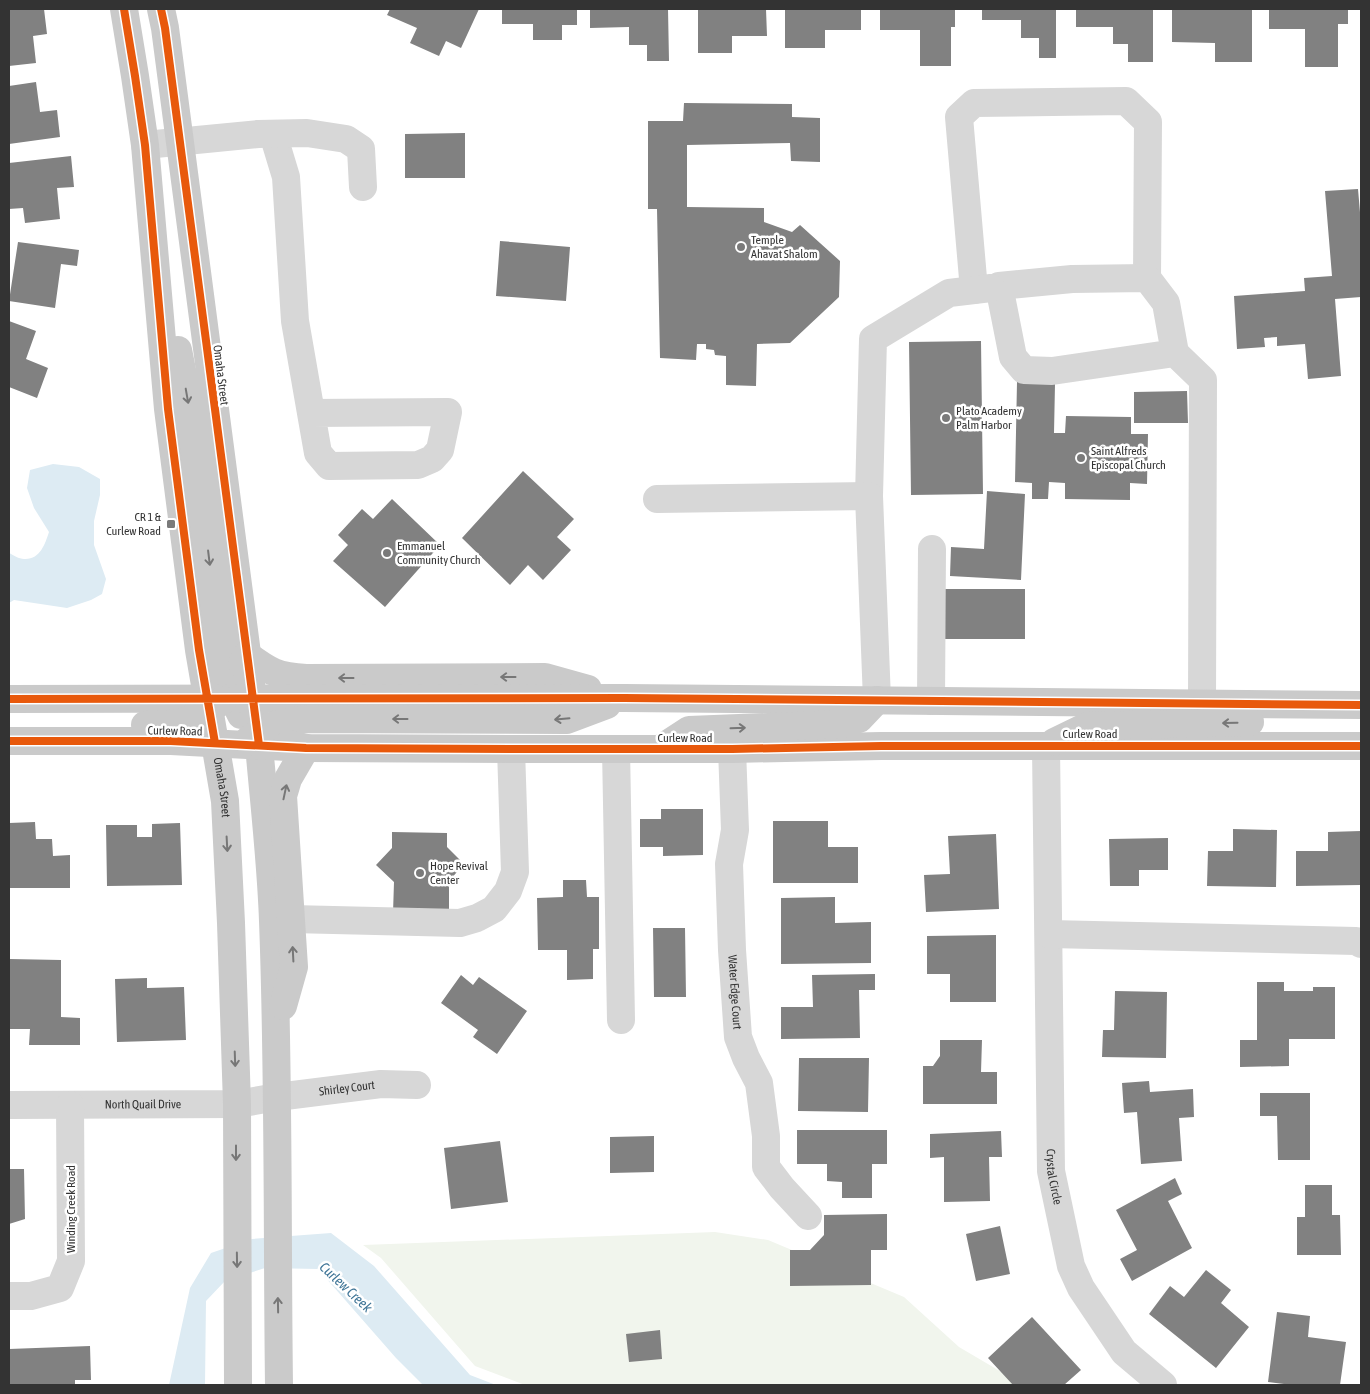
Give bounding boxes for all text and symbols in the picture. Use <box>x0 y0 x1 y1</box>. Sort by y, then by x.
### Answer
place label: Temple Ahavat Shalom <box>751 233 818 261</box>
marker: Temple Ahavat Shalom <box>735 241 747 253</box>
street label: Omaha Street <box>210 344 232 406</box>
one-way arrow <box>183 388 193 404</box>
place label: Plato Academy Palm Harbor <box>956 404 1022 432</box>
marker: Plato Academy Palm Harbor <box>940 412 952 424</box>
place label: Saint Alfreds Episcopal Church <box>1091 444 1166 472</box>
marker: Saint Alfreds Episcopal Church <box>1075 452 1087 464</box>
place label: CR 1 & Curlew Road <box>106 510 162 538</box>
marker: CR 1 & Curlew Road <box>165 518 177 530</box>
place label: Emmanuel Community Church <box>397 539 481 567</box>
marker: Emmanuel Community Church <box>381 547 393 559</box>
one-way arrow <box>204 549 214 565</box>
one-way arrow <box>501 672 517 682</box>
one-way arrow <box>338 673 354 683</box>
one-way arrow <box>392 714 408 724</box>
one-way arrow <box>554 714 570 724</box>
one-way arrow <box>1222 718 1238 728</box>
one-way arrow <box>729 723 745 733</box>
street label: Curlew Road <box>147 724 203 738</box>
street label: Curlew Road <box>1063 727 1117 741</box>
street label: Curlew Road <box>658 731 712 745</box>
street label: Omaha Street <box>211 756 233 818</box>
one-way arrow <box>281 784 290 800</box>
one-way arrow <box>222 835 231 851</box>
place label: Hope Revival Center <box>430 859 489 887</box>
marker: Hope Revival Center <box>414 867 426 879</box>
one-way arrow <box>289 946 298 962</box>
street label: Water Edge Court <box>725 955 744 1030</box>
one-way arrow <box>231 1050 240 1066</box>
street label: Shirley Court <box>318 1078 376 1099</box>
street label: North Quail Drive <box>105 1097 181 1112</box>
one-way arrow <box>232 1144 241 1160</box>
street label: Crystal Circle <box>1044 1149 1065 1206</box>
street label: Winding Creek Road <box>64 1165 78 1253</box>
one-way arrow <box>232 1252 242 1268</box>
water label: Curlew Creek <box>316 1259 376 1316</box>
one-way arrow <box>273 1297 283 1313</box>

